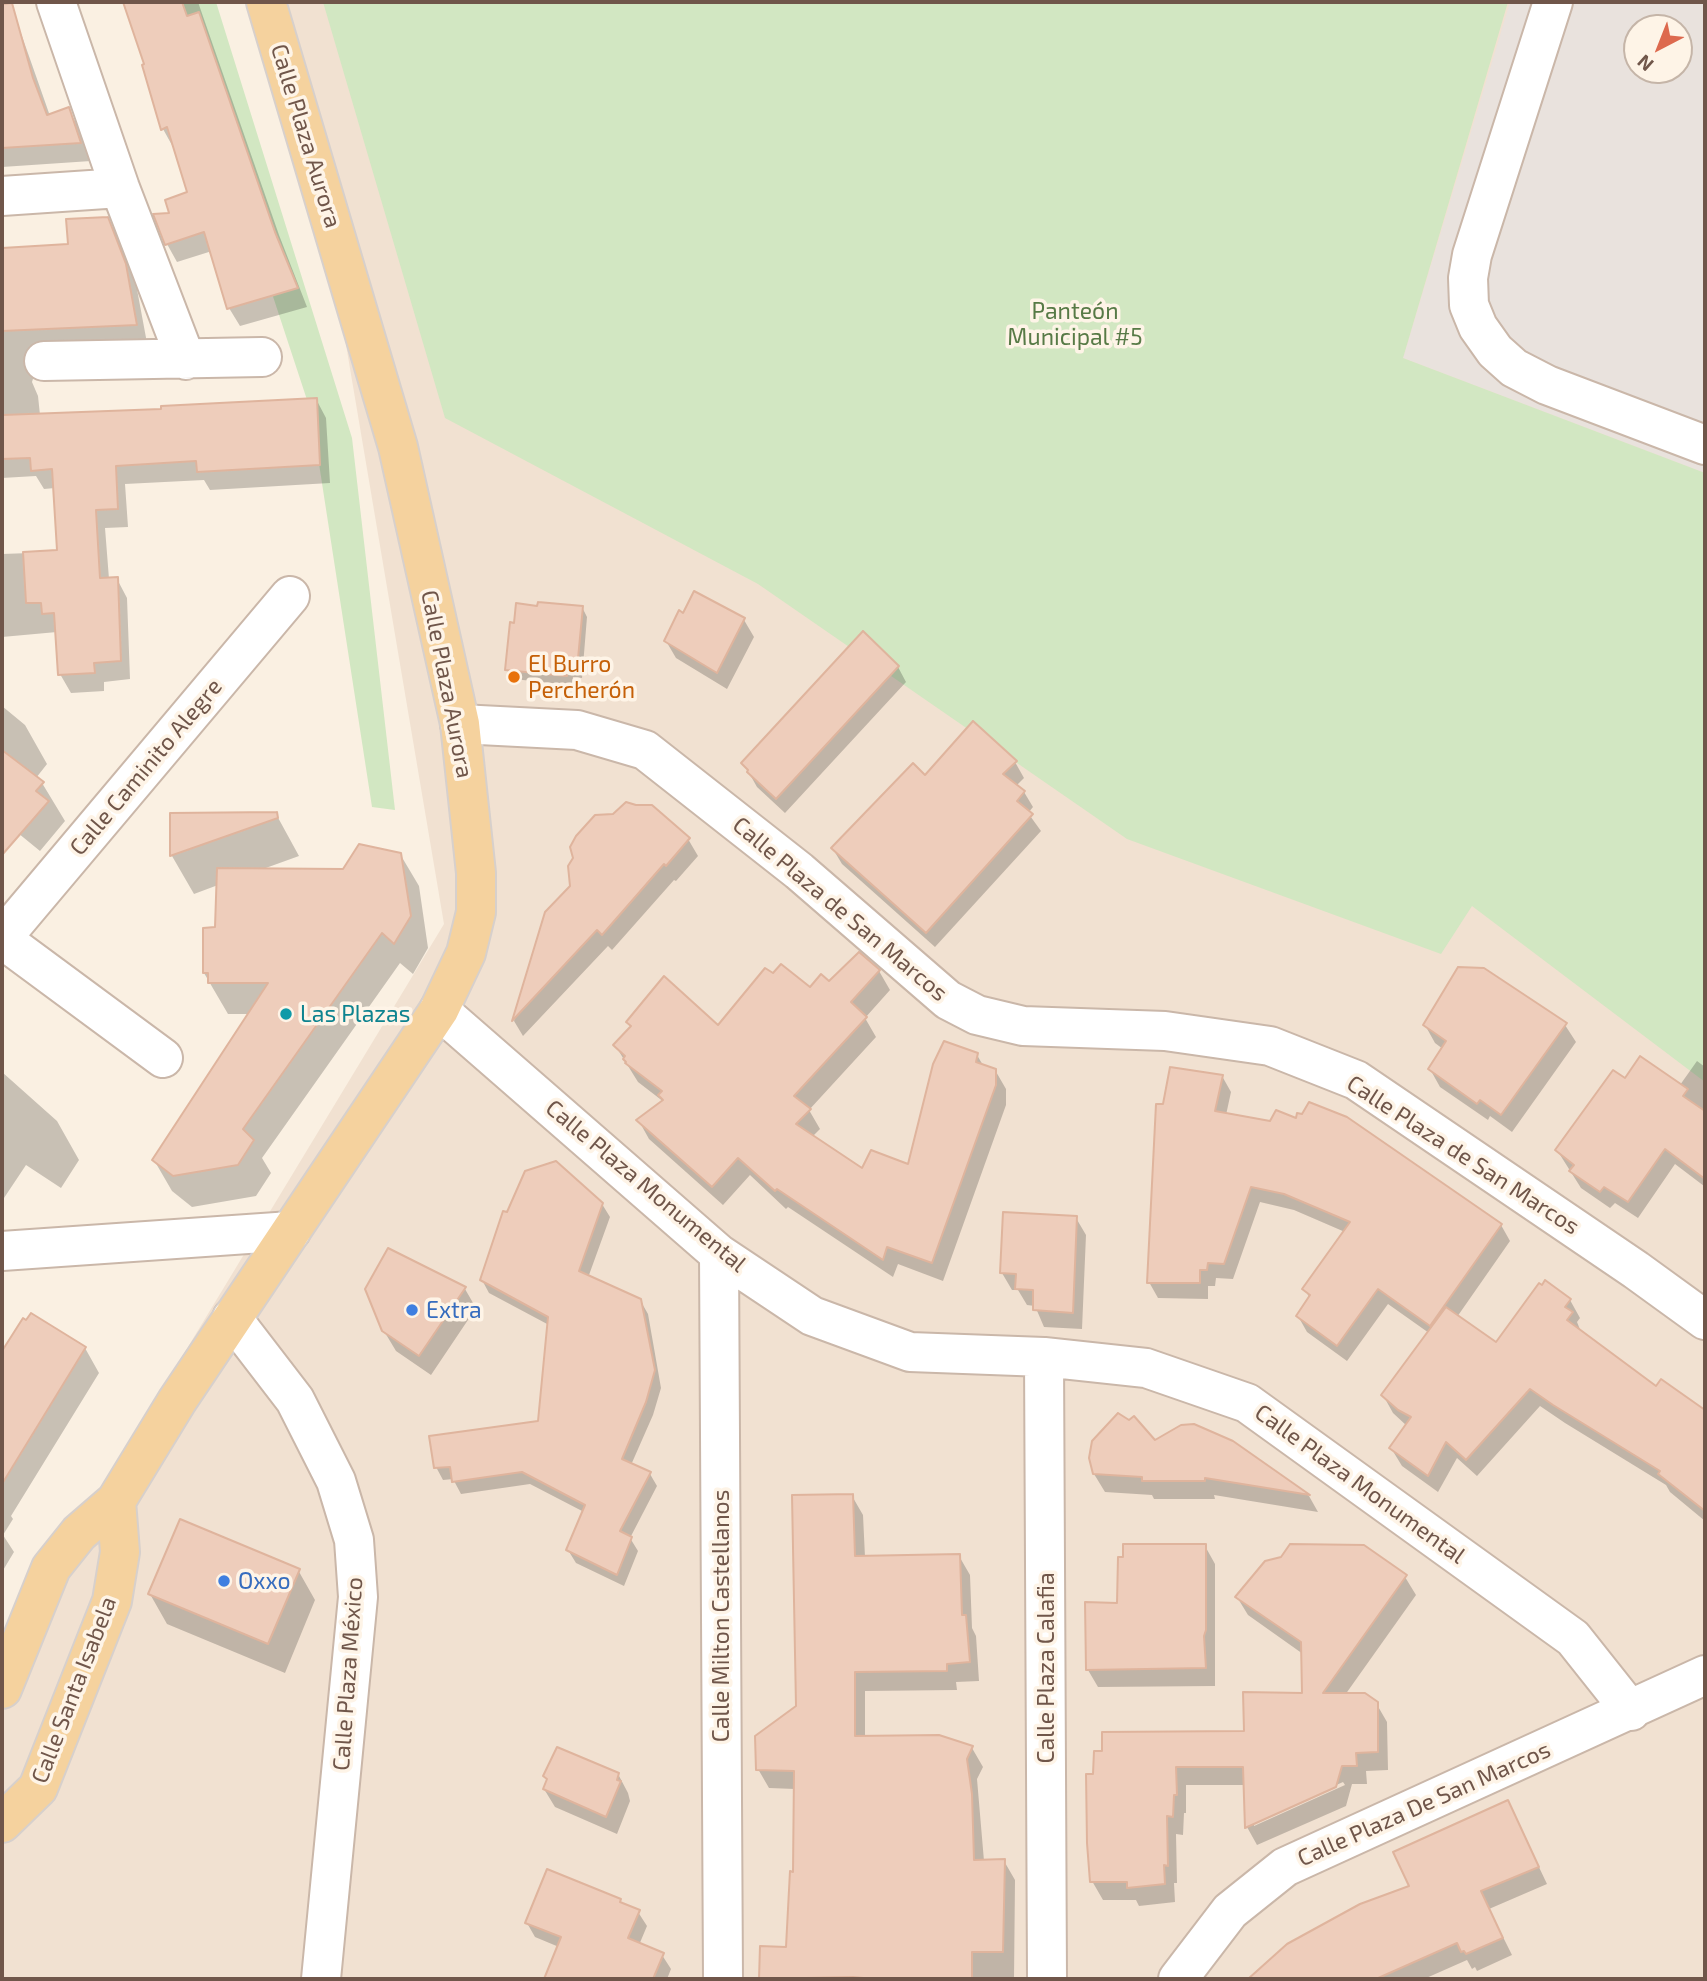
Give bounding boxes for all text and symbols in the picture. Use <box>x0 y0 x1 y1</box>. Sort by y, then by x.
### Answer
north arrow <box>1623 14 1693 84</box>
street label: Calle Plaza Aurora <box>265 41 347 231</box>
text: N <box>1632 50 1658 77</box>
park label: Panteón Municipal #5 <box>1007 297 1143 351</box>
street label: Calle Plaza Aurora <box>415 588 479 780</box>
place label: El Burro Percherón <box>528 650 635 704</box>
marker: El Burro Percherón <box>506 669 522 685</box>
street label: Calle Caminito Alegre <box>64 673 228 861</box>
street label: Calle Plaza de San Marcos <box>727 811 953 1007</box>
place label: Las Plazas <box>300 1000 410 1028</box>
marker: Las Plazas <box>278 1006 294 1022</box>
street label: Calle Plaza de San Marcos <box>1342 1069 1584 1241</box>
street label: Calle Plaza Monumental <box>540 1094 752 1278</box>
place label: Extra <box>426 1296 482 1324</box>
marker: Extra <box>404 1302 420 1318</box>
street label: Calle Plaza Monumental <box>1249 1398 1471 1570</box>
street label: Calle Milton Castellanos <box>707 1490 735 1742</box>
place label: Oxxo <box>238 1567 290 1595</box>
street label: Calle Plaza Calafia <box>1032 1572 1060 1764</box>
marker: Oxxo <box>216 1573 232 1589</box>
street label: Calle Plaza México <box>327 1576 369 1772</box>
street label: Calle Santa Isabela <box>26 1593 122 1787</box>
street label: Calle Plaza De San Marcos <box>1293 1736 1555 1872</box>

